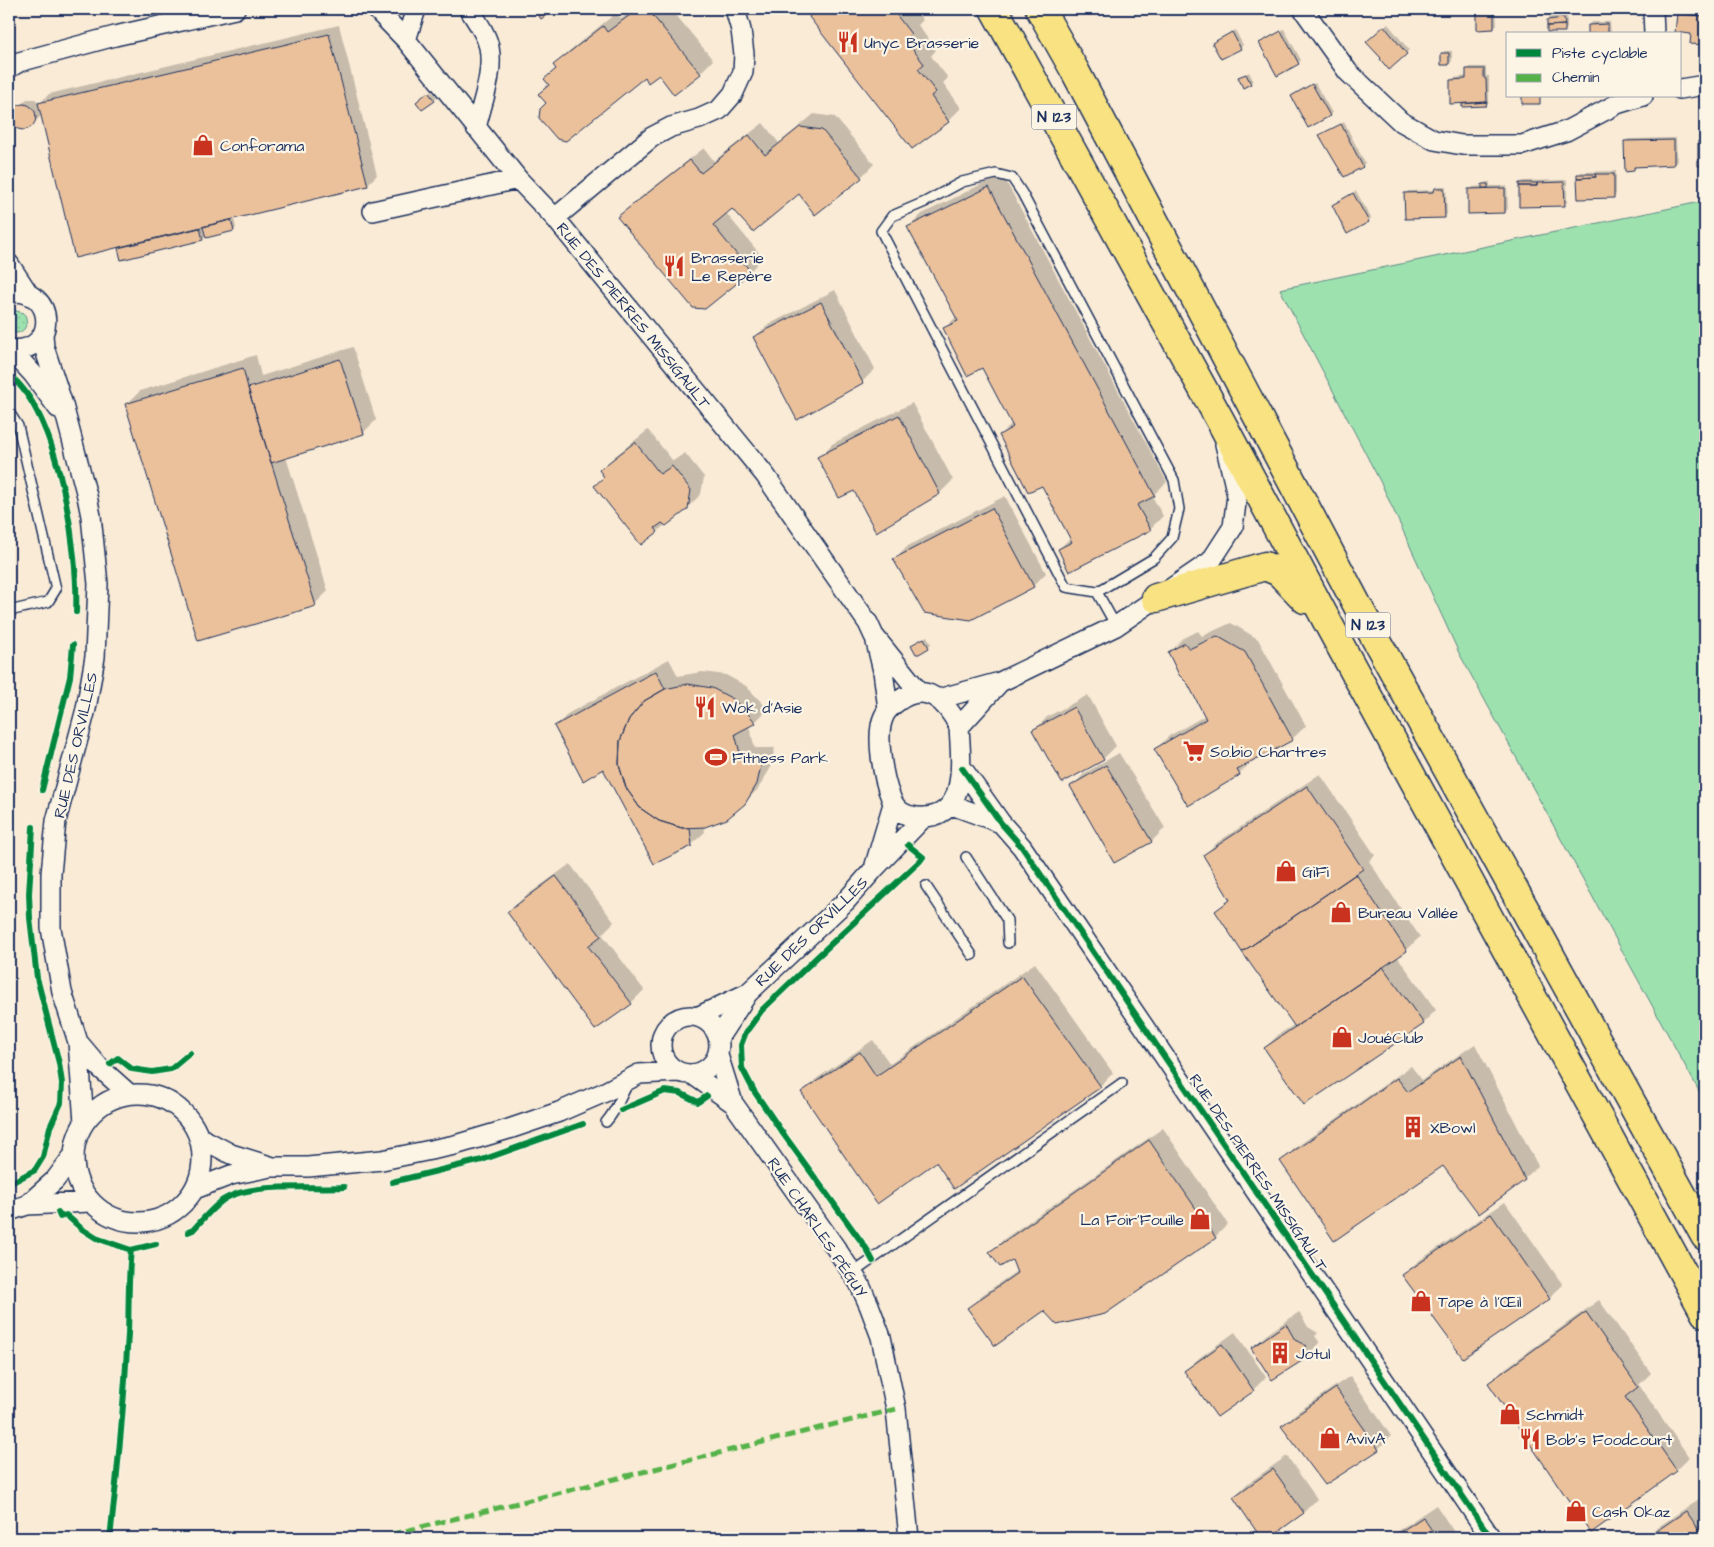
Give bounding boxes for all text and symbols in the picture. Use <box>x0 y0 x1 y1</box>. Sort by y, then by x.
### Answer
restaurant icon: Unyc Brasserie <box>835 29 861 55</box>
place label: Unyc Brasserie <box>864 32 980 55</box>
legend <box>1506 32 1682 98</box>
text: Piste cyclable <box>1552 43 1648 65</box>
text: Chemin <box>1552 67 1600 88</box>
road number: N 123 <box>1032 104 1076 130</box>
shop icon: Conforama <box>190 132 216 158</box>
place label: Conforama <box>220 135 304 157</box>
street label: RUE DES PIERRES MISSIGAULT <box>551 218 715 413</box>
place label: Brasserie Le Repère <box>691 247 773 287</box>
restaurant icon: Brasserie Le Repère <box>661 253 687 279</box>
road number: N 123 <box>1346 612 1390 638</box>
street label: RUE DES ORVILLES <box>48 670 103 820</box>
restaurant icon: Wok d'Asie <box>692 694 718 720</box>
place label: Wok d'Asie <box>722 697 803 719</box>
supermarket icon: So.bio Chartres <box>1181 738 1207 764</box>
place label: So.bio Chartres <box>1210 741 1327 763</box>
sports icon: Fitness Park <box>703 744 729 770</box>
place label: Fitness Park <box>732 747 828 769</box>
shop icon: GiFi <box>1273 858 1299 884</box>
place label: GiFi <box>1302 861 1330 883</box>
street label: RUE DES ORVILLES <box>750 872 873 991</box>
shop icon: Bureau Vallée <box>1328 899 1354 925</box>
place label: Bureau Vallée <box>1358 902 1459 924</box>
shop icon: JouéClub <box>1329 1024 1355 1050</box>
place label: JouéClub <box>1358 1027 1423 1049</box>
street label: RUE DES PIERRES MISSIGAULT <box>1184 1069 1333 1276</box>
building icon: XBowl <box>1400 1114 1426 1140</box>
place label: XBowl <box>1430 1117 1475 1139</box>
street label: RUE CHARLES PÉGUY <box>762 1153 873 1302</box>
shop icon: La Foir'Fouille <box>1187 1206 1213 1232</box>
place label: La Foir'Fouille <box>1080 1209 1184 1231</box>
shop icon: Tape à l'Œil <box>1408 1288 1434 1314</box>
place label: Tape à l'Œil <box>1438 1291 1522 1313</box>
building icon: Jotul <box>1267 1340 1293 1366</box>
place label: Jotul <box>1296 1343 1331 1365</box>
shop icon: Schmidt <box>1497 1401 1523 1427</box>
place label: Schmidt <box>1526 1404 1584 1426</box>
shop icon: AvivA <box>1317 1425 1343 1451</box>
restaurant icon: Bob's Foodcourt <box>1517 1426 1543 1452</box>
place label: AvivA <box>1346 1428 1386 1450</box>
place label: Bob's Foodcourt <box>1546 1429 1673 1451</box>
shop icon: Cash Okaz <box>1563 1498 1589 1524</box>
place label: Cash Okaz <box>1592 1501 1671 1523</box>

